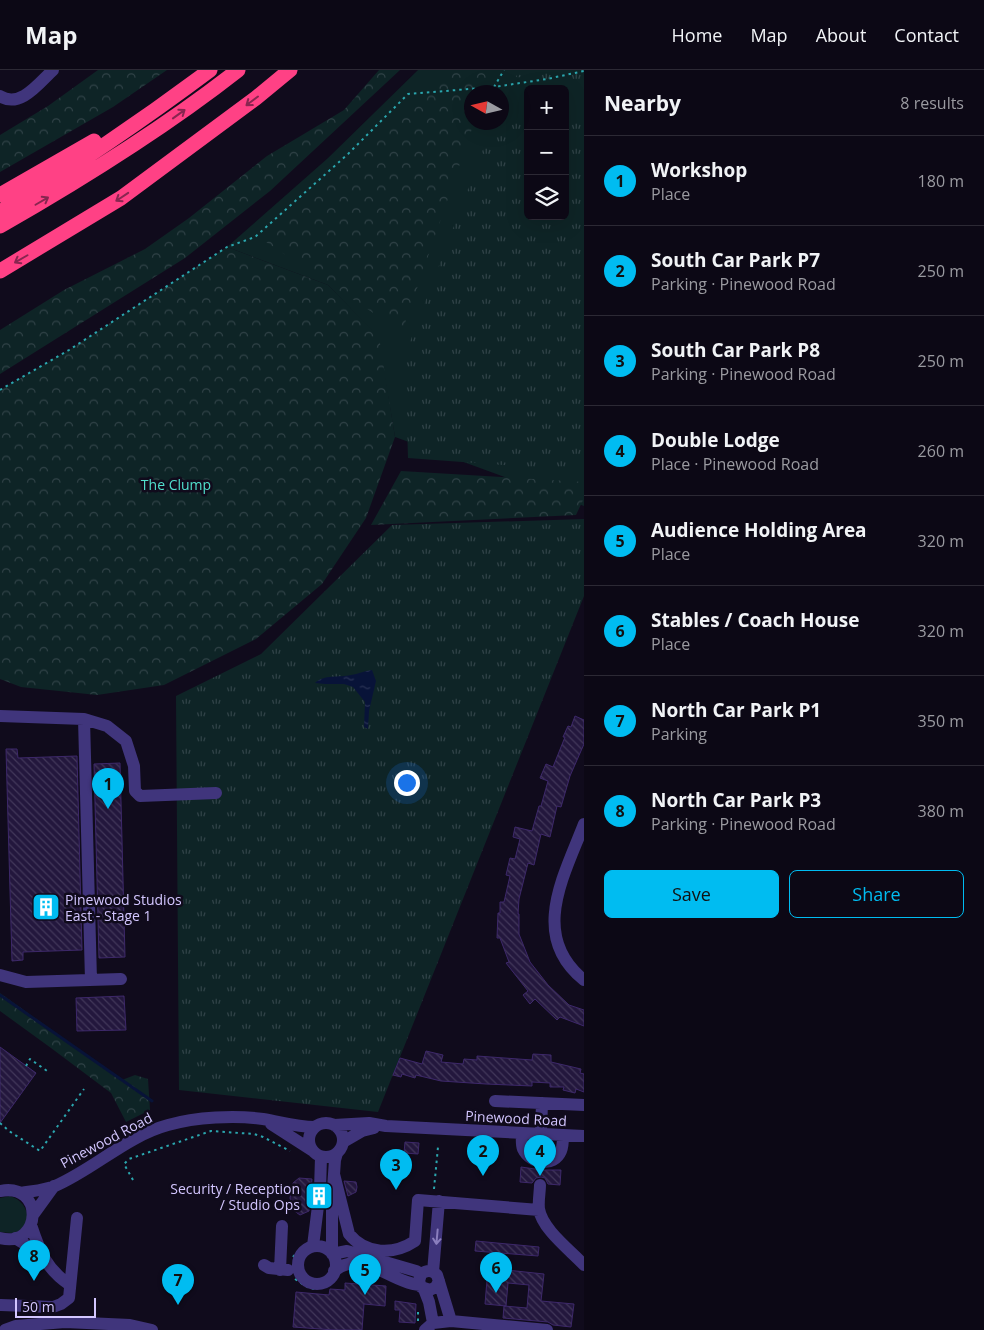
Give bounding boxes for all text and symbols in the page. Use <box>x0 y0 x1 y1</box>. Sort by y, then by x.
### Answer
text: Map <box>25 18 77 51</box>
text: Home <box>672 23 722 47</box>
text: Map <box>750 23 788 47</box>
text: About <box>816 23 866 47</box>
text: Contact <box>894 23 959 47</box>
north arrow <box>464 85 509 130</box>
map controls <box>524 85 569 220</box>
button: + <box>524 85 569 130</box>
text: Nearby <box>604 89 681 117</box>
text: 8 results <box>900 92 964 114</box>
one-way arrow <box>246 95 259 106</box>
one-way arrow <box>172 109 186 119</box>
button: − <box>524 130 569 175</box>
text: Workshop <box>651 157 747 183</box>
text: 1 <box>615 170 625 192</box>
text: 180 m <box>918 170 964 192</box>
button: layers <box>524 175 569 220</box>
text: Place <box>651 183 690 205</box>
one-way arrow <box>115 192 129 202</box>
one-way arrow <box>35 196 49 206</box>
text: South Car Park P7 <box>651 247 820 273</box>
one-way arrow <box>15 254 29 264</box>
text: 2 <box>615 260 625 282</box>
text: 250 m <box>918 260 964 282</box>
text: Parking · Pinewood Road <box>651 273 836 295</box>
text: South Car Park P8 <box>651 337 820 363</box>
text: 3 <box>615 350 625 372</box>
text: 250 m <box>918 350 964 372</box>
text: Parking · Pinewood Road <box>651 363 836 385</box>
text: Double Lodge <box>651 427 780 453</box>
text: 4 <box>615 440 625 462</box>
text: 260 m <box>918 440 964 462</box>
text: Place · Pinewood Road <box>651 453 819 475</box>
park label: The Clump <box>141 475 211 494</box>
text: Audience Holding Area <box>651 517 867 543</box>
text: 5 <box>615 530 625 552</box>
text: 320 m <box>918 530 964 552</box>
text: Place <box>651 543 690 565</box>
text: Stables / Coach House <box>651 607 859 633</box>
text: 6 <box>615 620 625 642</box>
text: 320 m <box>918 620 964 642</box>
text: Place <box>651 633 690 655</box>
text: North Car Park P1 <box>651 697 821 723</box>
text: 7 <box>615 710 625 732</box>
text: 350 m <box>918 710 964 732</box>
text: Parking <box>651 723 707 745</box>
pin: 1 <box>92 768 124 809</box>
your location <box>394 770 420 796</box>
text: North Car Park P3 <box>651 787 821 813</box>
text: 8 <box>615 800 625 822</box>
text: 380 m <box>918 800 964 822</box>
text: Parking · Pinewood Road <box>651 813 836 835</box>
button: Save <box>604 870 779 918</box>
button: Share <box>789 870 964 918</box>
place label: Pinewood Studios East - Stage 1 <box>65 890 182 925</box>
building icon: Pinewood Studios East - Stage 1 <box>31 892 61 922</box>
street label: Pinewood Road <box>465 1106 567 1130</box>
street label: Pinewood Road <box>57 1108 155 1172</box>
pin: 2 <box>467 1135 499 1176</box>
pin: 4 <box>524 1135 556 1176</box>
pin: 3 <box>380 1149 412 1190</box>
place label: Security / Reception / Studio Ops <box>170 1179 300 1214</box>
building icon: Security / Reception / Studio Ops <box>304 1181 334 1211</box>
one-way arrow <box>432 1228 441 1244</box>
pin: 8 <box>18 1240 50 1281</box>
pin: 6 <box>480 1252 512 1293</box>
pin: 5 <box>349 1254 381 1295</box>
pin: 7 <box>162 1264 194 1305</box>
scale bar <box>15 1295 96 1318</box>
text: 50 m <box>22 1297 55 1316</box>

